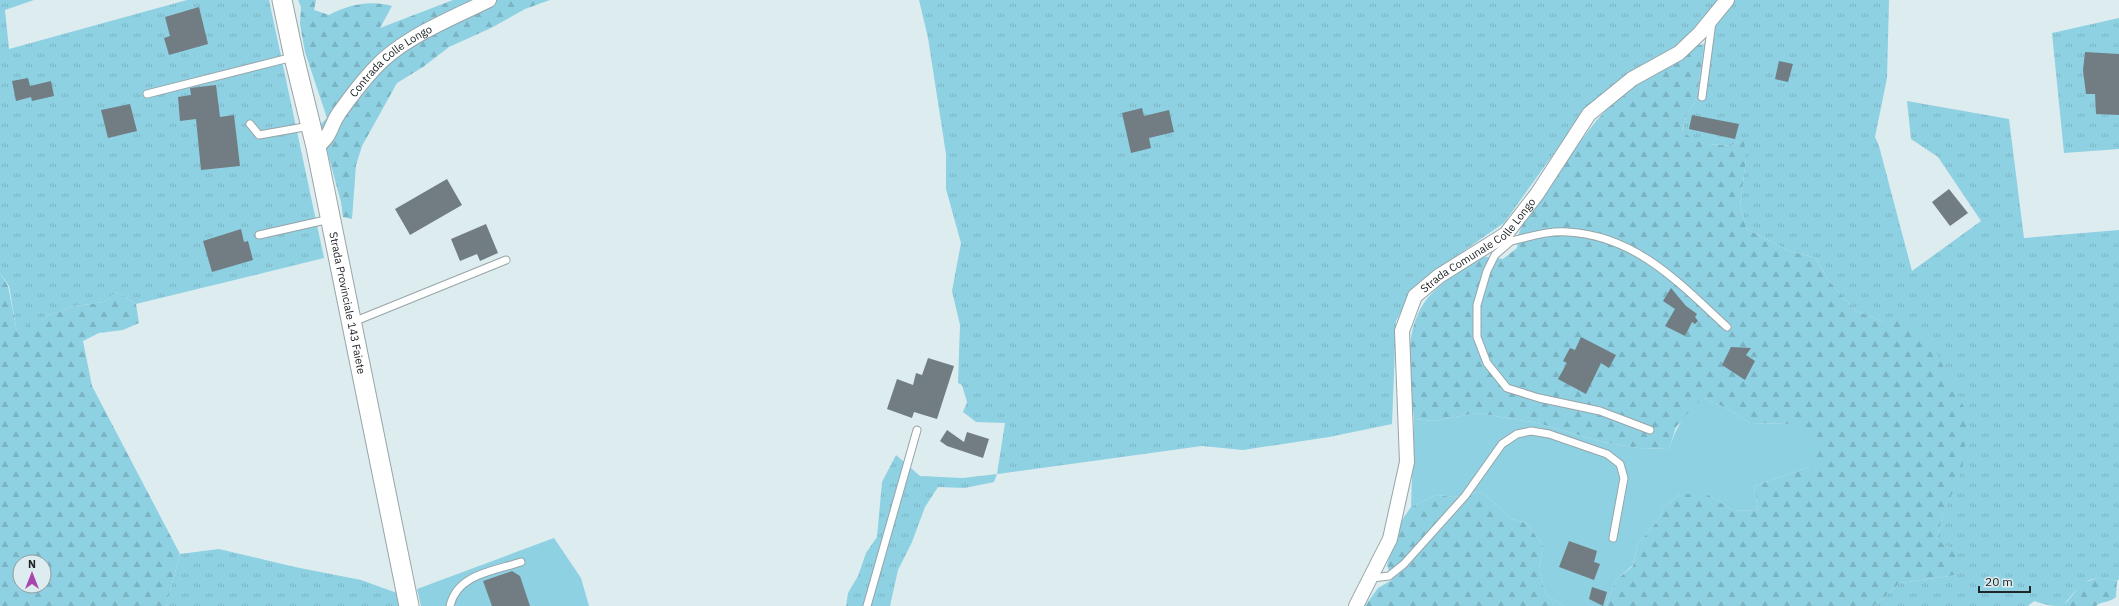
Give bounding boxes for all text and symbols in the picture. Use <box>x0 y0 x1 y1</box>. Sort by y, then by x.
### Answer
street label: Contrada Colle Longo <box>346 22 434 100</box>
street label: Strada Comunale Colle Longo <box>1417 195 1538 296</box>
street label: Strada Provinciale 143 Faiete <box>326 231 369 375</box>
north arrow <box>12 554 52 594</box>
text: N <box>28 557 36 571</box>
scale bar <box>1979 568 2030 594</box>
text: 20 m <box>1985 574 2013 589</box>

